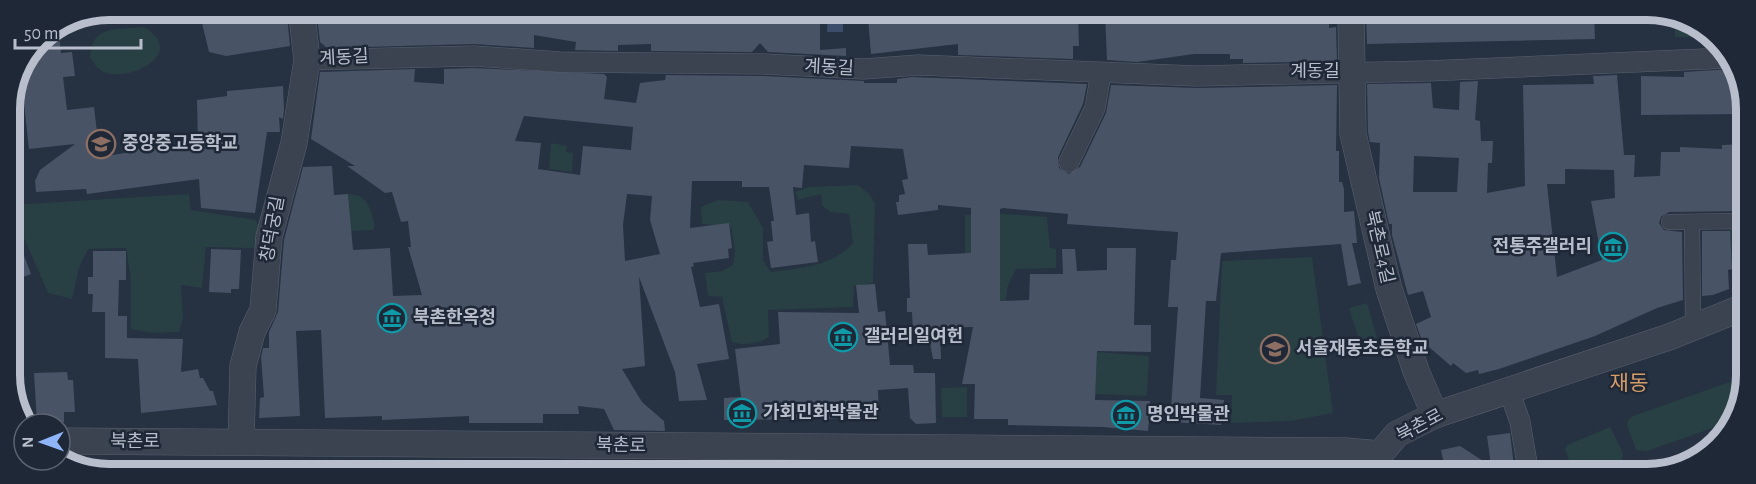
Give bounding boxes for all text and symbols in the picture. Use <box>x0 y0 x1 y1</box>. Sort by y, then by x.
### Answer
scale bar <box>15 12 141 50</box>
text: 50 m <box>24 25 58 43</box>
street label: 계동길 <box>319 46 369 68</box>
street label: 계동길 <box>804 56 854 78</box>
street label: 계동길 <box>1290 61 1340 81</box>
school or university icon: 중앙중고등학교 <box>85 128 117 160</box>
place label: 중앙중고등학교 <box>122 133 238 153</box>
street label: 창덕궁길 <box>256 194 288 263</box>
street label: 북촌로4길 <box>1362 208 1397 286</box>
museum icon: 전통주갤러리 <box>1597 231 1629 263</box>
place label: 전통주갤러리 <box>1493 237 1592 256</box>
museum icon: 북촌한옥청 <box>376 302 408 334</box>
place label: 북촌한옥청 <box>413 307 496 327</box>
museum icon: 갤러리일여헌 <box>827 321 859 353</box>
place label: 갤러리일여헌 <box>864 326 963 346</box>
school or university icon: 서울재동초등학교 <box>1259 333 1291 365</box>
place label: 서울재동초등학교 <box>1296 338 1428 358</box>
district label: 재동 <box>1610 372 1648 394</box>
museum icon: 가회민화박물관 <box>726 397 758 429</box>
museum icon: 명인박물관 <box>1110 399 1142 431</box>
place label: 가회민화박물관 <box>763 403 879 422</box>
place label: 명인박물관 <box>1147 405 1230 424</box>
street label: 북촌로 <box>1393 406 1446 446</box>
north arrow <box>12 412 72 472</box>
street label: 북촌로 <box>110 432 160 451</box>
street label: 북촌로 <box>596 436 646 455</box>
text: N <box>20 437 36 448</box>

